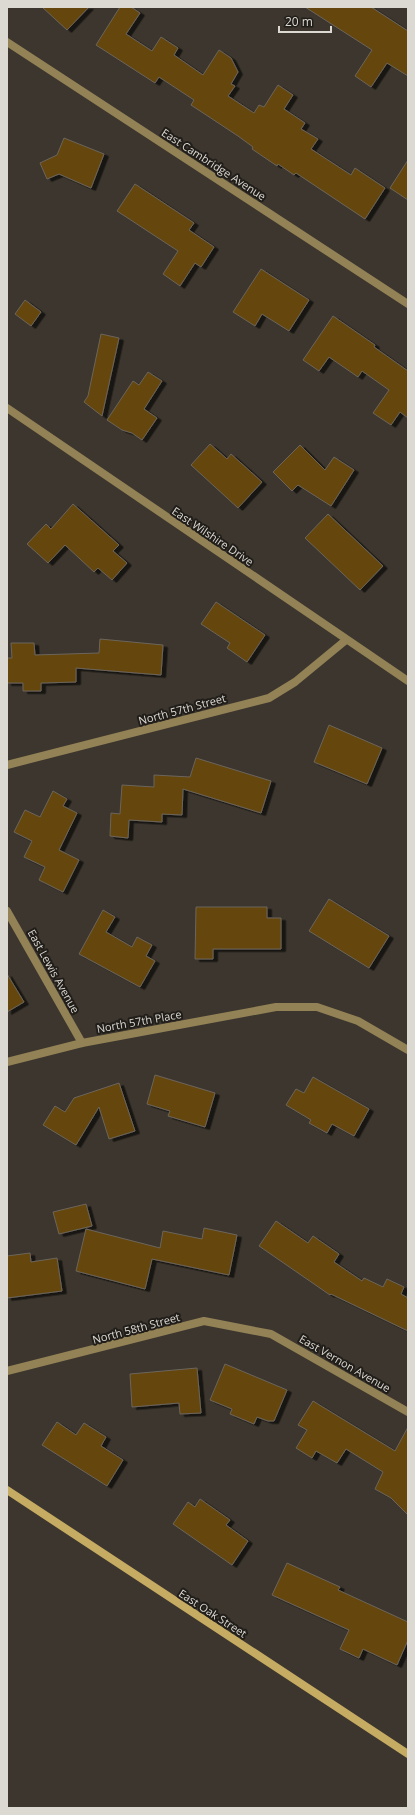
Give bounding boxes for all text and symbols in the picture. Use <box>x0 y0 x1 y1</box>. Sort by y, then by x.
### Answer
scale bar <box>279 8 331 34</box>
text: 20 m <box>285 13 313 30</box>
street label: East Cambridge Avenue <box>159 125 269 203</box>
street label: East Wilshire Drive <box>169 503 257 569</box>
street label: North 57th Street <box>137 690 227 728</box>
street label: East Lewis Avenue <box>25 926 83 1016</box>
street label: North 57th Place <box>95 1006 183 1036</box>
street label: North 58th Street <box>91 1309 181 1347</box>
street label: East Vernon Avenue <box>297 1331 393 1395</box>
street label: East Oak Street <box>176 1585 250 1641</box>

